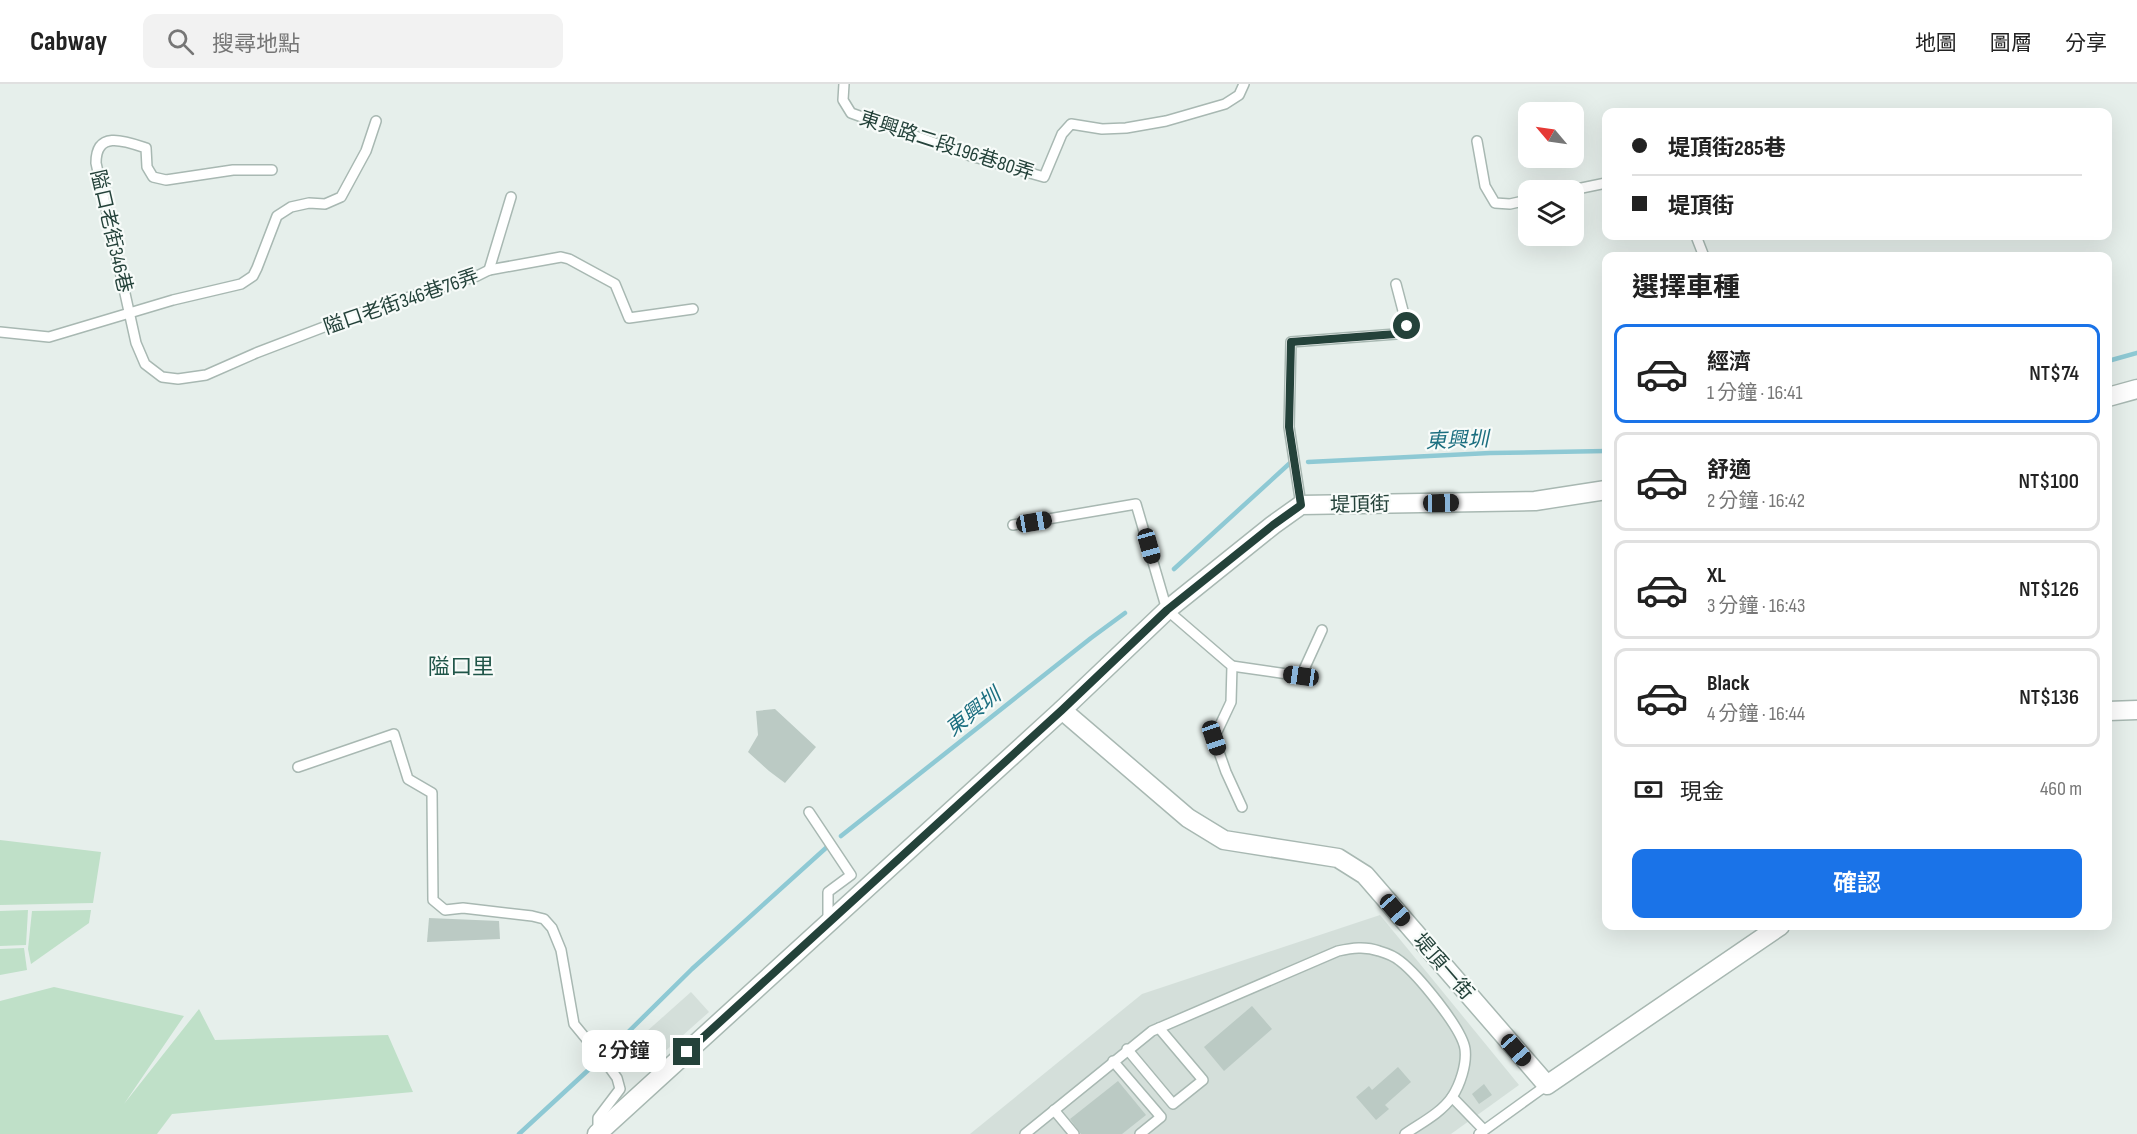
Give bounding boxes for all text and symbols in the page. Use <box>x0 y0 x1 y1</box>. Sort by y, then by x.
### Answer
search box <box>143 14 563 68</box>
text: Cabway <box>30 25 107 58</box>
icon: search <box>164 25 197 58</box>
text: 搜尋地點 <box>212 31 300 58</box>
text: 地圖 <box>1915 31 1957 56</box>
text: 圖層 <box>1990 31 2032 56</box>
text: 分享 <box>2065 31 2107 56</box>
north arrow <box>1518 102 1584 168</box>
map controls <box>1518 102 1584 246</box>
street label: 東興路二段196巷80弄 <box>856 106 1037 186</box>
text: 堤頂街285巷 <box>1668 135 1786 162</box>
street label: 隘口老街346巷 <box>85 167 137 295</box>
button: layers <box>1518 180 1584 246</box>
text: 堤頂街 <box>1668 193 1734 220</box>
street label: 隘口老街346巷76弄 <box>321 264 482 340</box>
text: 選擇車種 <box>1632 272 1740 304</box>
route start <box>1393 312 1420 339</box>
icon: car <box>1635 347 1689 401</box>
text: 經濟 <box>1707 349 1751 376</box>
text: NT$74 <box>2029 360 2079 387</box>
text: 1 分鐘 · 16:41 <box>1707 381 1802 405</box>
water label: 東興圳 <box>1425 427 1492 454</box>
icon: car <box>1635 455 1689 509</box>
text: 舒適 <box>1707 457 1751 484</box>
text: NT$100 <box>2018 468 2079 495</box>
text: 2 分鐘 · 16:42 <box>1707 489 1805 513</box>
street label: 堤頂街 <box>1330 492 1390 518</box>
car <box>1423 494 1459 512</box>
car <box>1015 510 1053 534</box>
car <box>1135 526 1163 566</box>
text: XL <box>1707 562 1726 589</box>
icon: car <box>1635 563 1689 617</box>
text: NT$126 <box>2019 576 2079 603</box>
text: 3 分鐘 · 16:43 <box>1707 594 1805 618</box>
district label: 隘口里 <box>428 654 494 681</box>
car <box>1282 665 1320 687</box>
text: Black <box>1707 670 1749 697</box>
icon: car <box>1635 671 1689 725</box>
water label: 東興圳 <box>941 681 1008 742</box>
text: NT$136 <box>2019 684 2079 711</box>
text: 4 分鐘 · 16:44 <box>1707 702 1805 726</box>
car <box>1200 718 1228 758</box>
icon: cash <box>1632 773 1665 806</box>
text: 460 m <box>2040 777 2082 801</box>
text: 現金 <box>1680 779 1724 806</box>
button: 確認 <box>1632 849 2082 918</box>
car <box>1376 891 1414 929</box>
street label: 堤頂一街 <box>1408 929 1479 1005</box>
callout: 2 分鐘 <box>582 1031 666 1073</box>
car <box>1497 1031 1535 1069</box>
route end <box>673 1038 700 1065</box>
text: 2 分鐘 <box>598 1039 650 1063</box>

